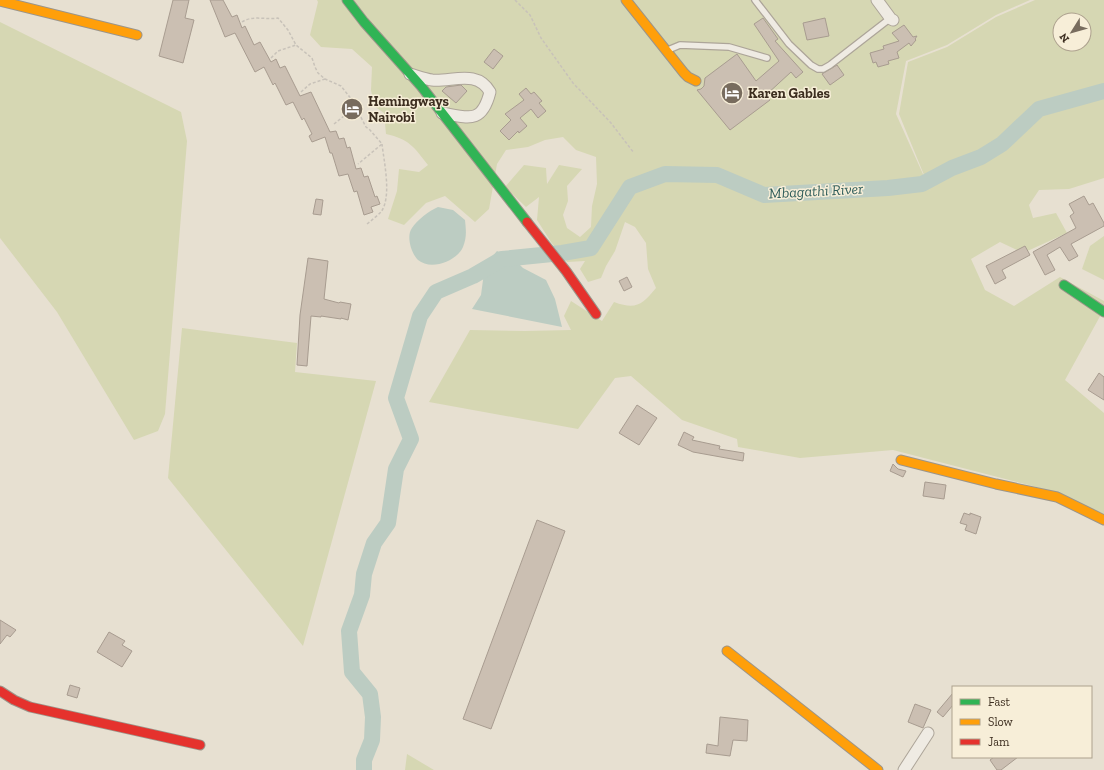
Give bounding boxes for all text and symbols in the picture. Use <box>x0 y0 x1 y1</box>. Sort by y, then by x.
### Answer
north arrow <box>1052 12 1092 52</box>
text: N <box>1056 30 1072 45</box>
hotel icon: Karen Gables <box>719 80 745 106</box>
place label: Karen Gables <box>748 85 830 102</box>
place label: Hemingways Nairobi <box>368 93 450 126</box>
hotel icon: Hemingways Nairobi <box>339 96 365 122</box>
water label: Mbagathi River <box>768 179 865 202</box>
legend <box>952 686 1092 758</box>
text: Fast <box>988 695 1011 709</box>
text: Slow <box>988 715 1014 729</box>
text: Jam <box>988 735 1010 749</box>

